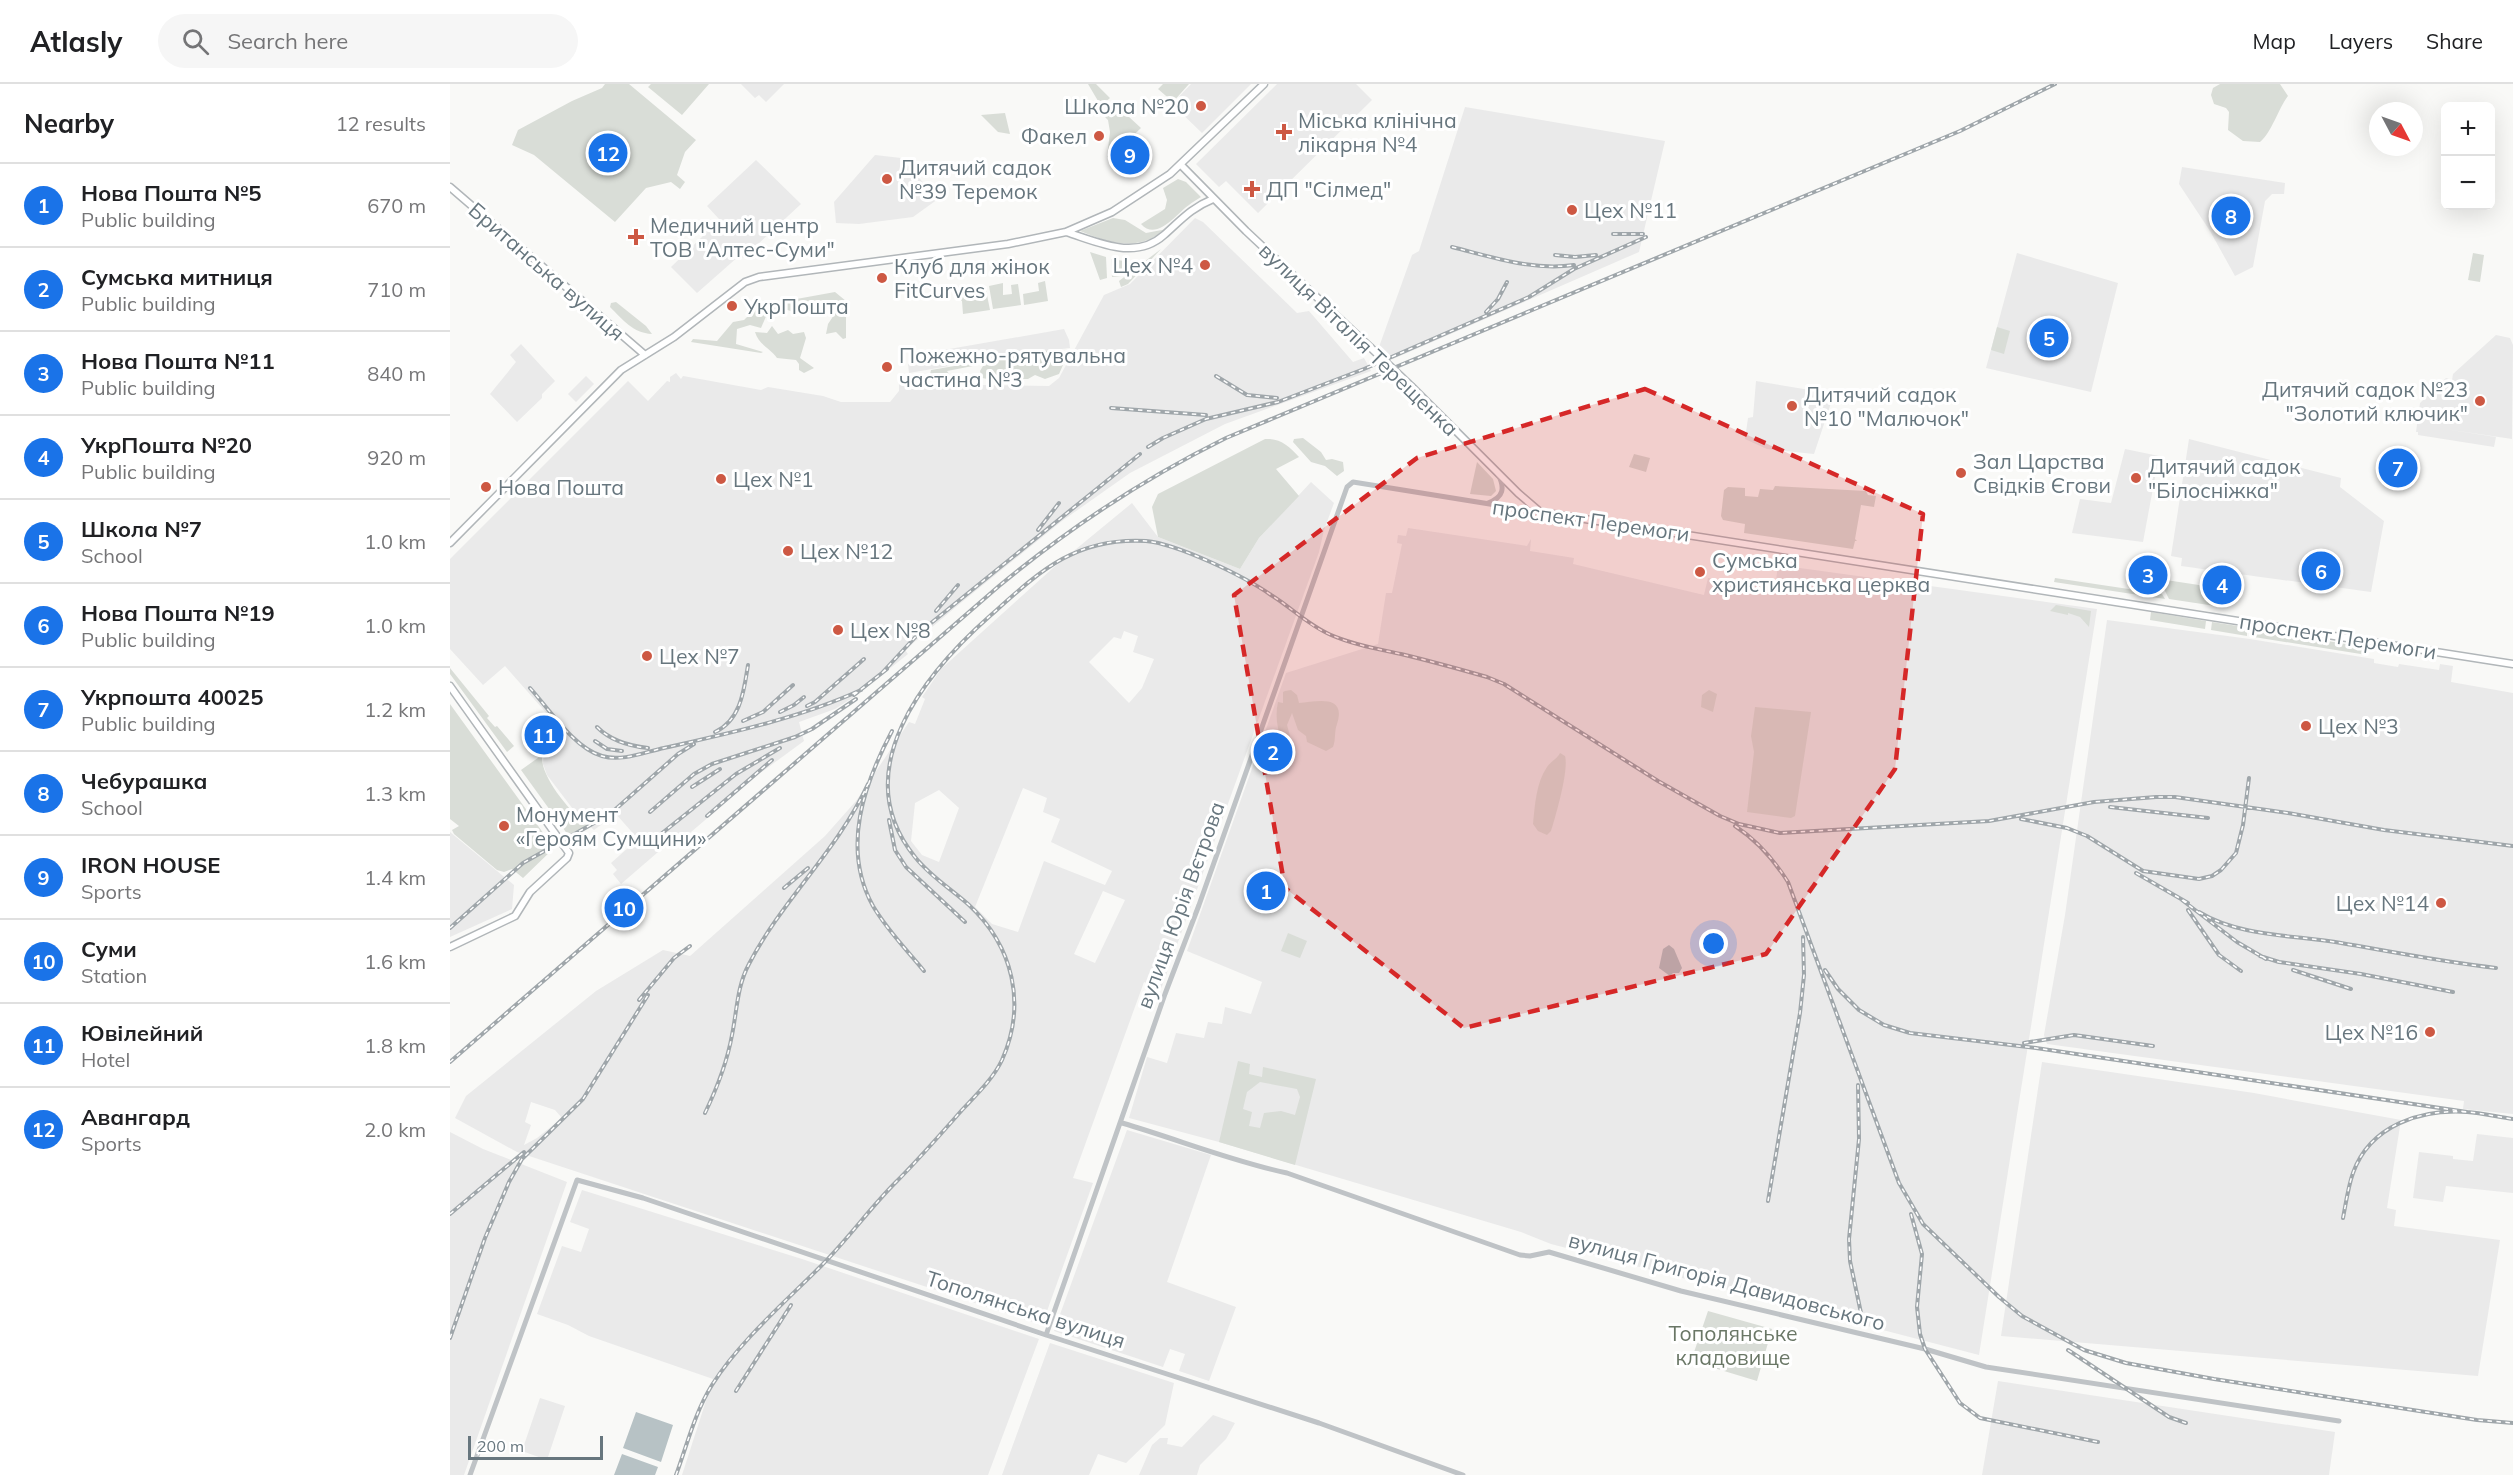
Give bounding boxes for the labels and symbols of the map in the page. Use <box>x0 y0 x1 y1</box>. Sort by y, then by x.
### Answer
place label: Школа №20 <box>1064 93 1189 119</box>
marker: Школа №20 <box>1194 99 1208 113</box>
north arrow <box>2369 102 2423 156</box>
place label: Міська клінічна лікарня №4 <box>1298 107 1457 157</box>
place label: Факел <box>1021 123 1087 149</box>
marker: Міська клінічна лікарня №4 <box>1275 123 1293 141</box>
marker: Факел <box>1092 129 1106 143</box>
pin: 12 <box>588 130 628 176</box>
pin: 9 <box>1110 132 1150 178</box>
place label: Дитячий садок №39 Теремок <box>899 154 1052 204</box>
marker: Дитячий садок №39 Теремок <box>880 172 894 186</box>
place label: ДП "Сілмед" <box>1266 176 1391 202</box>
marker: ДП "Сілмед" <box>1243 180 1261 198</box>
pin: 8 <box>2212 194 2250 238</box>
street label: Британська вулиця <box>464 196 630 346</box>
place label: Цех №11 <box>1584 197 1677 223</box>
marker: Цех №11 <box>1565 203 1579 217</box>
place label: Медичний центр ТОВ "Алтес-Суми" <box>650 212 835 262</box>
marker: Медичний центр ТОВ "Алтес-Суми" <box>627 228 645 246</box>
street label: вулиця Віталія Терещенка <box>1254 237 1464 441</box>
place label: Цех №4 <box>1112 252 1193 278</box>
place label: Клуб для жінок FitCurves <box>894 253 1050 303</box>
marker: Цех №4 <box>1198 258 1212 272</box>
marker: Клуб для жінок FitCurves <box>875 271 889 285</box>
place label: УкрПошта <box>743 293 849 319</box>
marker: УкрПошта <box>725 299 739 313</box>
pin: 5 <box>2030 316 2068 360</box>
place label: Пожежно-рятувальна частина №3 <box>899 342 1126 392</box>
marker: Пожежно-рятувальна частина №3 <box>880 360 894 374</box>
place label: Дитячий садок №23 "Золотий ключик" <box>2262 376 2468 426</box>
place label: Дитячий садок №10 "Малючок" <box>1804 381 1969 431</box>
marker: Дитячий садок №23 "Золотий ключик" <box>2473 394 2487 408</box>
marker: Дитячий садок №10 "Малючок" <box>1785 399 1799 413</box>
pin: 7 <box>2378 446 2418 490</box>
place label: Зал Царства Свідків Єгови <box>1973 448 2111 498</box>
place label: Дитячий садок "Білосніжка" <box>2148 453 2301 503</box>
place label: Цех №1 <box>733 466 814 492</box>
marker: Зал Царства Свідків Єгови <box>1954 466 1968 480</box>
marker: Дитячий садок "Білосніжка" <box>2129 471 2143 485</box>
marker: Цех №1 <box>714 472 728 486</box>
place label: Нова Пошта <box>498 474 624 500</box>
marker: Нова Пошта <box>479 480 493 494</box>
street label: проспект Перемоги <box>1491 493 1691 547</box>
place label: Цех №12 <box>800 538 893 564</box>
marker: Цех №12 <box>781 544 795 558</box>
place label: Сумська християнська церква <box>1712 547 1930 597</box>
pin: 6 <box>2302 548 2340 594</box>
pin: 3 <box>2128 552 2168 598</box>
pin: 4 <box>2202 562 2242 608</box>
marker: Сумська християнська церква <box>1693 565 1707 579</box>
street label: проспект Перемоги <box>2238 608 2438 664</box>
place label: Цех №8 <box>850 617 931 643</box>
marker: Цех №8 <box>831 623 845 637</box>
place label: Цех №7 <box>659 643 740 669</box>
marker: Цех №7 <box>640 649 654 663</box>
pin: 11 <box>524 712 563 758</box>
place label: Цех №3 <box>2318 713 2399 739</box>
marker: Цех №3 <box>2299 719 2313 733</box>
pin: 2 <box>1254 730 1292 774</box>
street label: вулиця Юрія Вєтрова <box>1130 798 1230 1012</box>
place label: Монумент «Героям Сумщини» <box>516 801 706 851</box>
marker: Монумент «Героям Сумщини» <box>497 819 511 833</box>
pin: 1 <box>1246 868 1286 914</box>
pin: 10 <box>604 886 644 930</box>
place label: Цех №14 <box>2336 890 2429 916</box>
marker: Цех №14 <box>2434 896 2448 910</box>
your location <box>1699 929 1728 958</box>
place label: Цех №16 <box>2325 1019 2418 1045</box>
marker: Цех №16 <box>2423 1025 2437 1039</box>
street label: вулиця Григорія Давидовського <box>1566 1226 1888 1336</box>
street label: Тополянська вулиця <box>923 1265 1129 1353</box>
park label: Тополянське кладовище <box>1668 1320 1798 1370</box>
scale bar <box>468 1433 603 1460</box>

